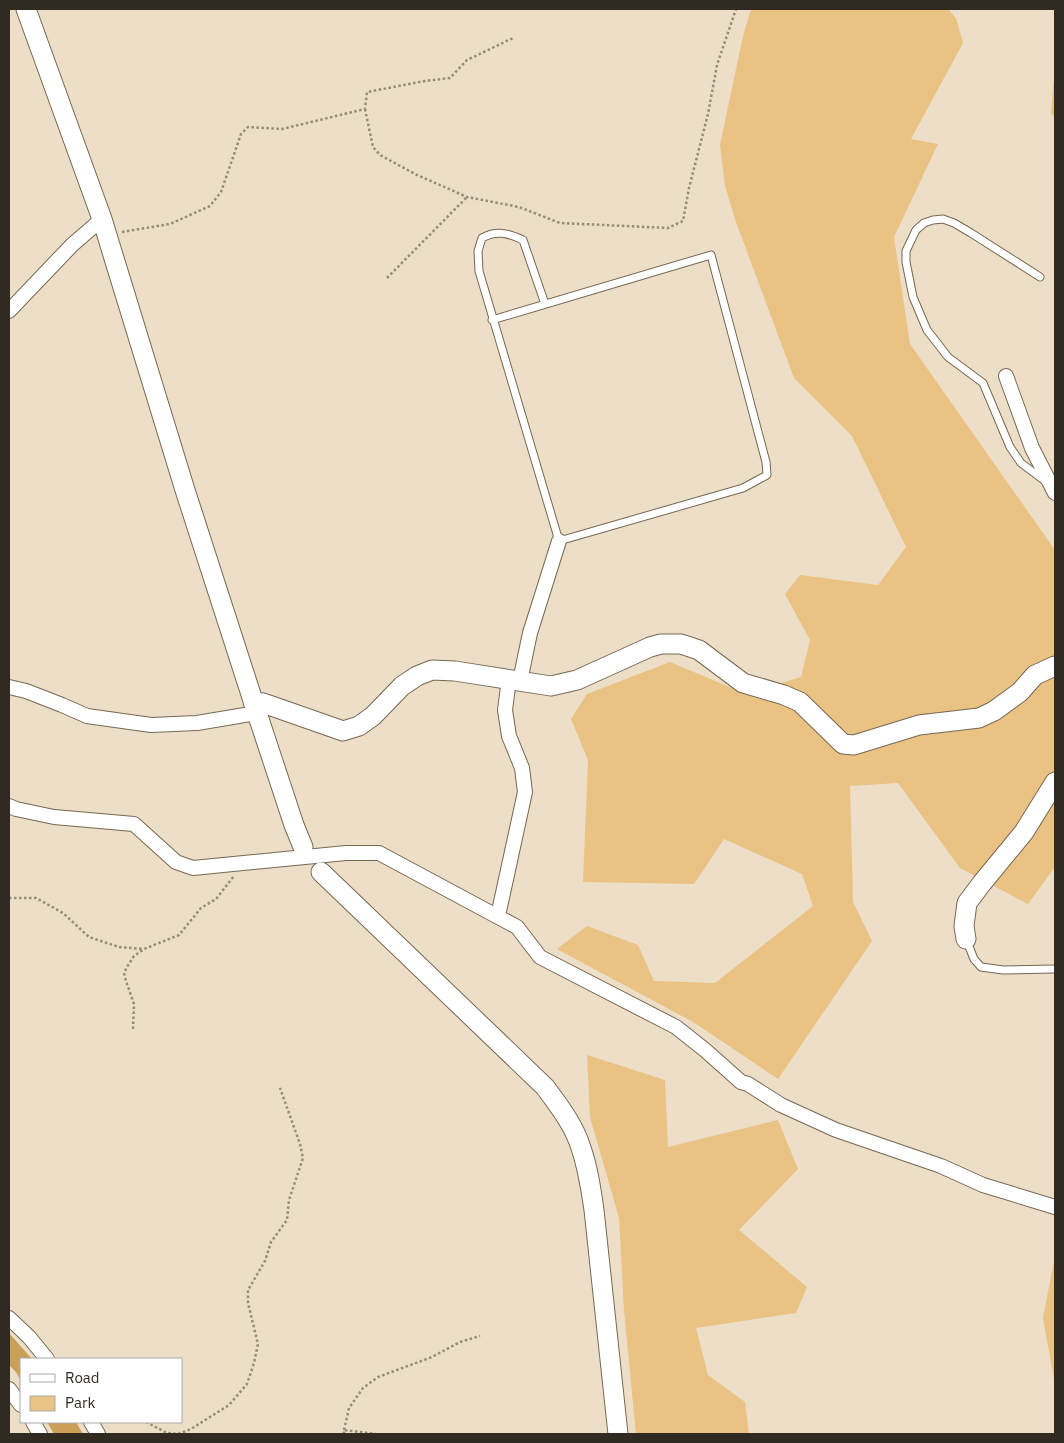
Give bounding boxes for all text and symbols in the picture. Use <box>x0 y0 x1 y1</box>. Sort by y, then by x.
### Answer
legend <box>20 1358 182 1423</box>
text: Road <box>65 1368 100 1387</box>
text: Park <box>65 1393 95 1412</box>

